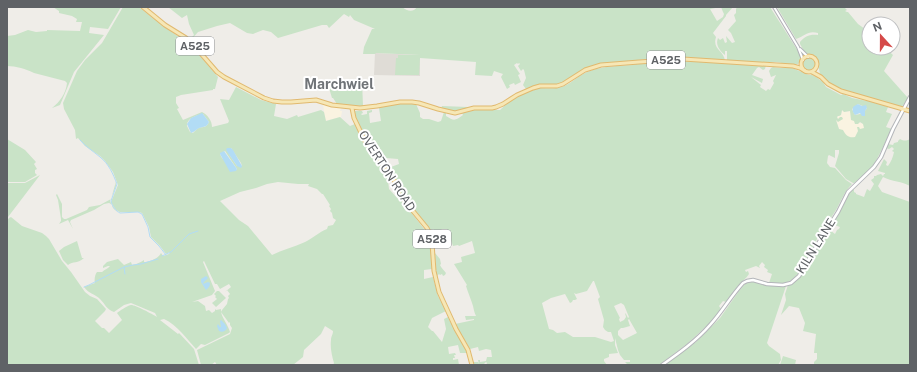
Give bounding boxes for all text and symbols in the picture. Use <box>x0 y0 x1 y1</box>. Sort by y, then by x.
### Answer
north arrow <box>861 16 901 56</box>
text: N <box>871 20 884 34</box>
road number: A525 <box>176 37 214 55</box>
road number: A525 <box>647 51 685 69</box>
district label: Marchwiel <box>304 76 374 92</box>
street label: OVERTON ROAD <box>356 128 418 214</box>
street label: KILN LANE <box>793 216 839 276</box>
road number: A528 <box>413 230 451 248</box>

